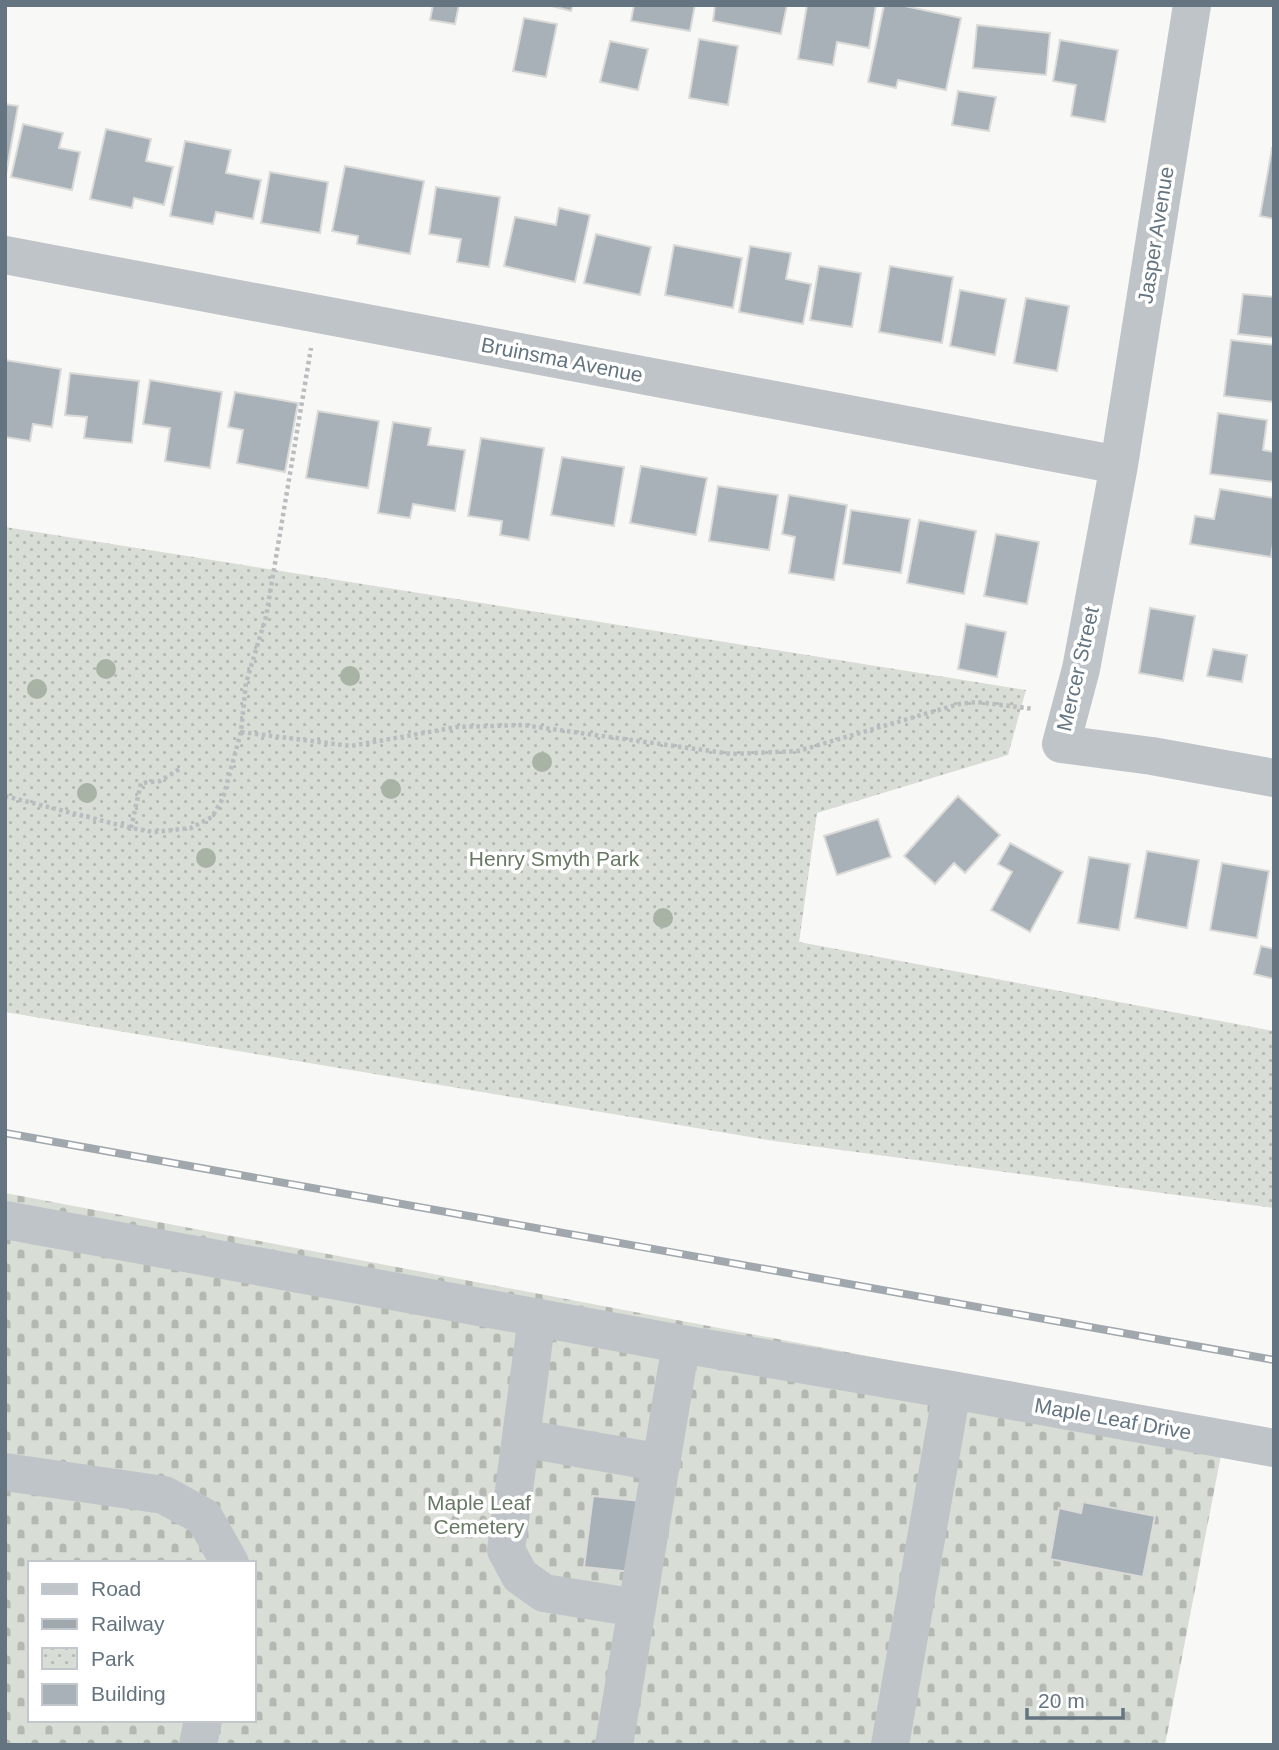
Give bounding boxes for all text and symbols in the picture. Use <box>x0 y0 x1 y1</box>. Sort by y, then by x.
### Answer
street label: Jasper Avenue <box>1133 165 1178 305</box>
street label: Bruinsma Avenue <box>479 333 645 386</box>
street label: Mercer Street <box>1052 604 1103 733</box>
park label: Henry Smyth Park <box>469 847 640 870</box>
street label: Maple Leaf Drive <box>1033 1393 1193 1444</box>
park label: Maple Leaf Cemetery <box>427 1491 531 1538</box>
legend <box>28 1561 256 1722</box>
text: Road <box>91 1577 141 1600</box>
text: Railway <box>91 1612 165 1635</box>
text: Park <box>91 1647 135 1670</box>
scale bar <box>1027 1676 1123 1720</box>
text: Building <box>91 1682 166 1705</box>
text: 20 m <box>1038 1689 1085 1712</box>

